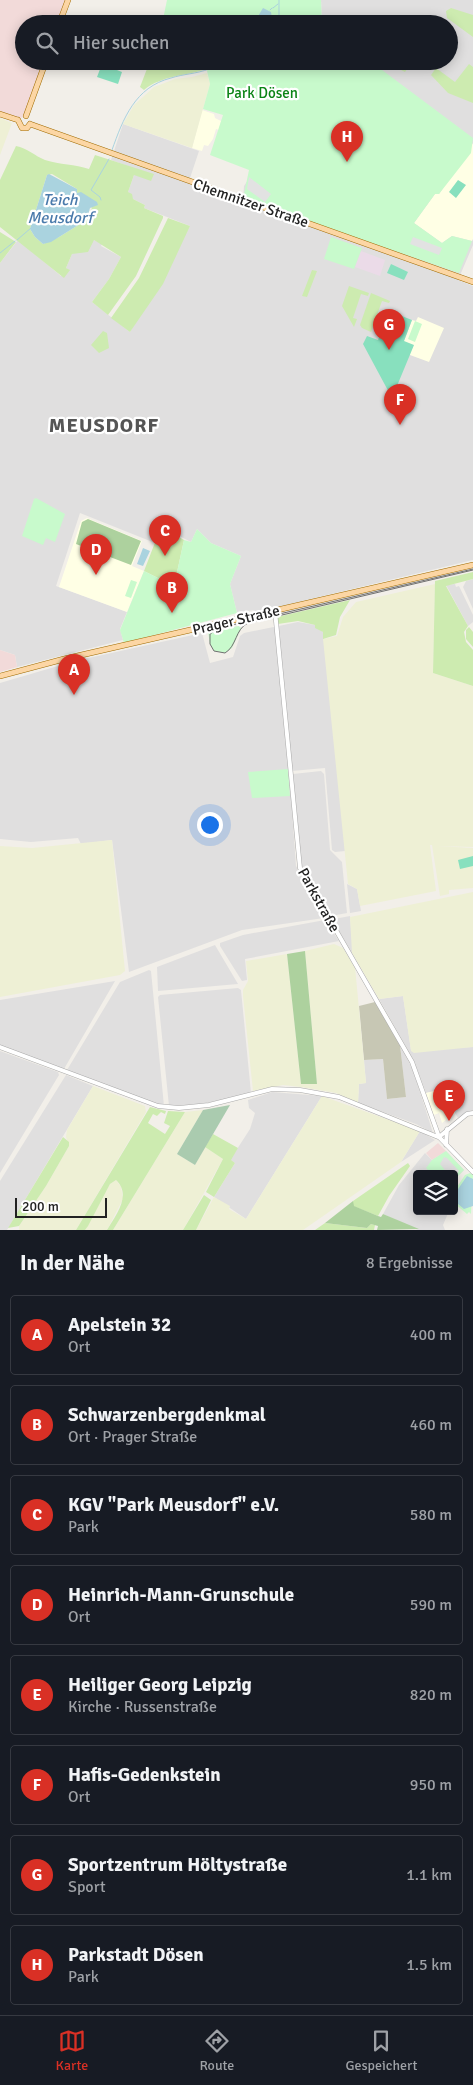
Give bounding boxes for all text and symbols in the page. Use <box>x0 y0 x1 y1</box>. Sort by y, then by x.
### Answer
search box <box>15 15 458 70</box>
icon: search <box>33 29 61 57</box>
text: Hier suchen <box>73 31 169 55</box>
park label: Park Dösen <box>226 84 298 102</box>
pin: H <box>331 121 363 162</box>
street label: Chemnitzer Straße <box>191 175 311 231</box>
water label: Teich Meusdorf <box>27 190 96 228</box>
pin: G <box>373 309 405 350</box>
pin: F <box>384 384 416 425</box>
district label: MEUSDORF <box>49 413 159 438</box>
pin: C <box>149 515 181 556</box>
pin: D <box>80 534 112 575</box>
pin: B <box>156 572 188 613</box>
street label: Prager Straße <box>191 601 281 639</box>
pin: A <box>58 654 90 695</box>
your location <box>197 812 223 838</box>
street label: Parkstraße <box>294 865 344 935</box>
pin: E <box>433 1080 465 1121</box>
map controls <box>413 1170 458 1215</box>
button: layers <box>413 1170 458 1215</box>
scale bar <box>15 1195 108 1218</box>
text: 200 m <box>22 1198 59 1215</box>
text: In der Nähe <box>20 1250 125 1276</box>
text: 8 Ergebnisse <box>366 1253 453 1273</box>
text: Apelstein 32 <box>68 1313 171 1337</box>
text: A <box>32 1325 42 1345</box>
text: 400 m <box>410 1325 452 1345</box>
text: Ort <box>68 1337 90 1357</box>
text: Schwarzenbergdenkmal <box>68 1403 266 1427</box>
text: B <box>32 1415 42 1435</box>
text: 460 m <box>410 1415 452 1435</box>
text: Ort · Prager Straße <box>68 1427 197 1447</box>
text: KGV "Park Meusdorf" e.V. <box>68 1493 279 1517</box>
text: C <box>32 1505 42 1525</box>
text: 580 m <box>410 1505 452 1525</box>
text: Park <box>68 1517 99 1537</box>
text: Heinrich-Mann-Grunschule <box>68 1583 294 1607</box>
text: D <box>32 1595 42 1615</box>
text: 590 m <box>410 1595 452 1615</box>
text: Ort <box>68 1607 90 1627</box>
text: Heiliger Georg Leipzig <box>68 1673 252 1697</box>
text: E <box>32 1685 42 1705</box>
text: 820 m <box>410 1685 452 1705</box>
text: Kirche · Russenstraße <box>68 1697 217 1717</box>
text: Hafis-Gedenkstein <box>68 1763 221 1787</box>
text: F <box>33 1775 41 1795</box>
text: 950 m <box>410 1775 452 1795</box>
text: Ort <box>68 1787 90 1807</box>
text: Sportzentrum Höltystraße <box>68 1853 287 1877</box>
text: G <box>32 1865 42 1885</box>
text: 1.1 km <box>406 1865 452 1885</box>
text: Sport <box>68 1877 106 1897</box>
text: Parkstadt Dösen <box>68 1943 204 1967</box>
text: H <box>32 1955 42 1975</box>
text: 1.5 km <box>406 1955 452 1975</box>
text: Park <box>68 1967 99 1987</box>
tab: Karte <box>56 2027 88 2074</box>
tab: Route <box>199 2027 234 2074</box>
tab: Gespeichert <box>345 2027 417 2074</box>

